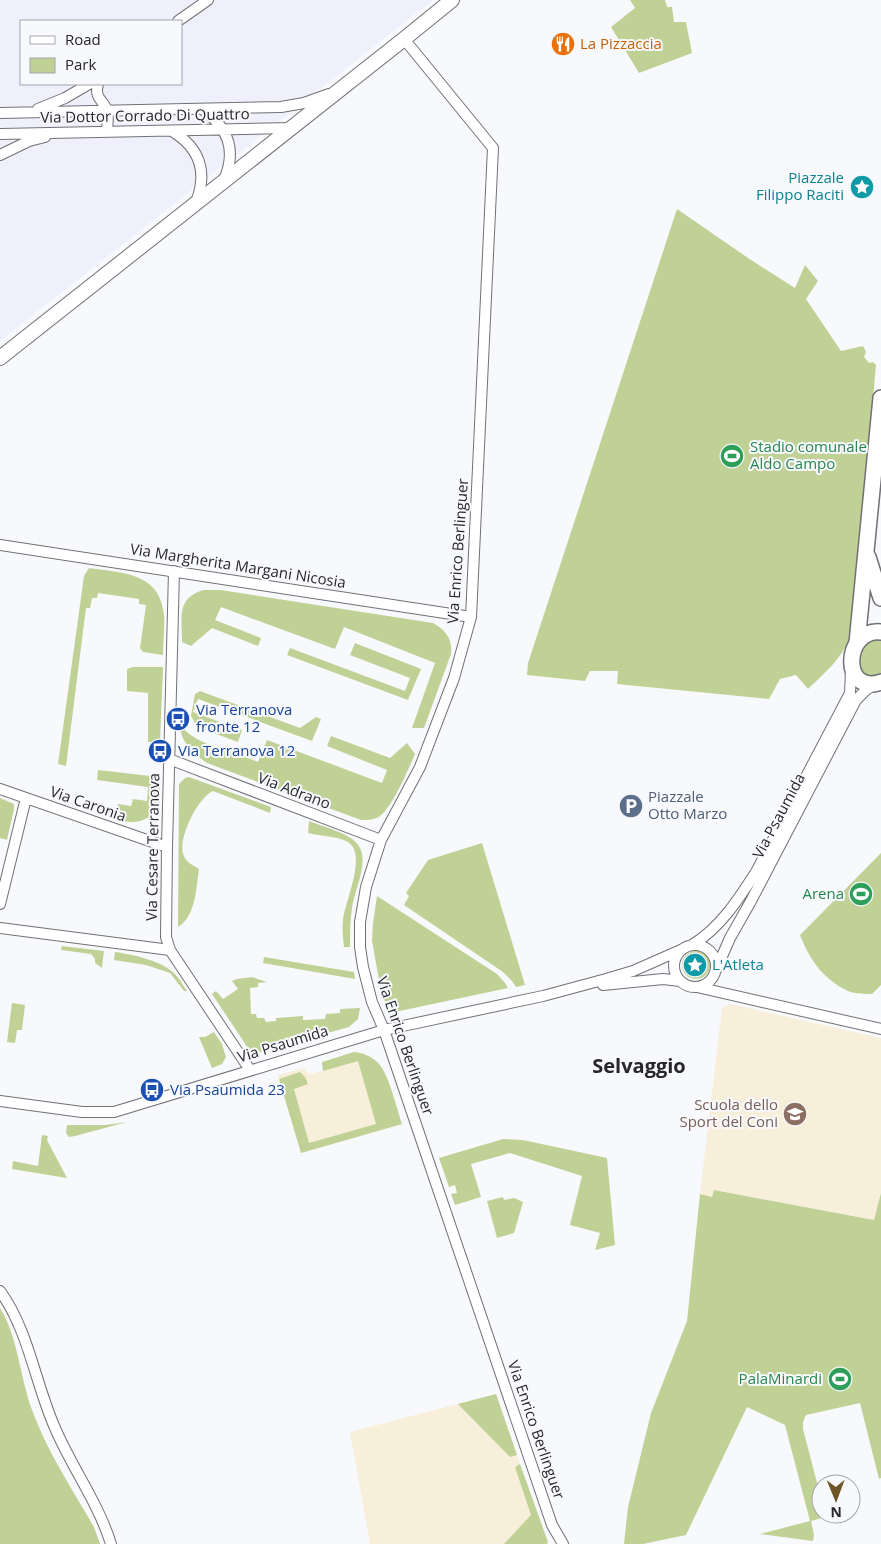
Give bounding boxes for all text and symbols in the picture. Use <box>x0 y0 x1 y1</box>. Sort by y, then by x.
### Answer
legend <box>20 20 182 85</box>
text: Road <box>65 29 101 49</box>
restaurant icon: La Pizzaccia <box>550 31 576 57</box>
place label: La Pizzaccia <box>580 33 662 53</box>
text: Park <box>65 54 96 74</box>
street label: Via Dottor Corrado Di Quattro <box>40 103 250 127</box>
place label: Piazzale Filippo Raciti <box>756 167 844 204</box>
place icon: Piazzale Filippo Raciti <box>849 174 875 200</box>
place label: Stadio comunale Aldo Campo <box>750 436 867 473</box>
sports icon: Stadio comunale Aldo Campo <box>719 443 745 469</box>
street label: Via Enrico Berlinguer <box>442 478 472 624</box>
street label: Via Margherita Margani Nicosia <box>129 538 347 592</box>
place label: Via Terranova fronte 12 <box>196 699 292 736</box>
bus stop icon: Via Terranova fronte 12 <box>165 706 191 732</box>
bus stop icon: Via Terranova 12 <box>147 738 173 764</box>
place label: Via Terranova 12 <box>178 740 295 760</box>
street label: Via Adrano <box>255 767 334 813</box>
street label: Via Psaumida <box>747 769 809 862</box>
street label: Via Cesare Terranova <box>141 773 163 921</box>
street label: Via Caronia <box>48 781 129 825</box>
place label: Piazzale Otto Marzo <box>648 786 727 823</box>
parking icon: Piazzale Otto Marzo <box>618 793 644 819</box>
sports icon: Arena <box>848 881 874 907</box>
place label: Arena <box>802 883 844 903</box>
place icon: L'Atleta <box>682 952 708 978</box>
place label: L'Atleta <box>712 954 764 974</box>
street label: Via Enrico Berlinguer <box>373 974 439 1118</box>
street label: Via Psaumida <box>235 1020 331 1066</box>
district label: Selvaggio <box>592 1052 686 1079</box>
bus stop icon: Via Psaumida 23 <box>139 1077 165 1103</box>
place label: Via Psaumida 23 <box>170 1079 285 1099</box>
place label: Scuola dello Sport del Coni <box>679 1094 778 1131</box>
school or university icon: Scuola dello Sport del Coni <box>782 1101 808 1127</box>
street label: Via Enrico Berlinguer <box>504 1358 570 1502</box>
sports icon: PalaMinardi <box>827 1366 853 1392</box>
place label: PalaMinardi <box>739 1368 822 1388</box>
north arrow <box>811 1474 861 1524</box>
text: N <box>830 1503 842 1522</box>

